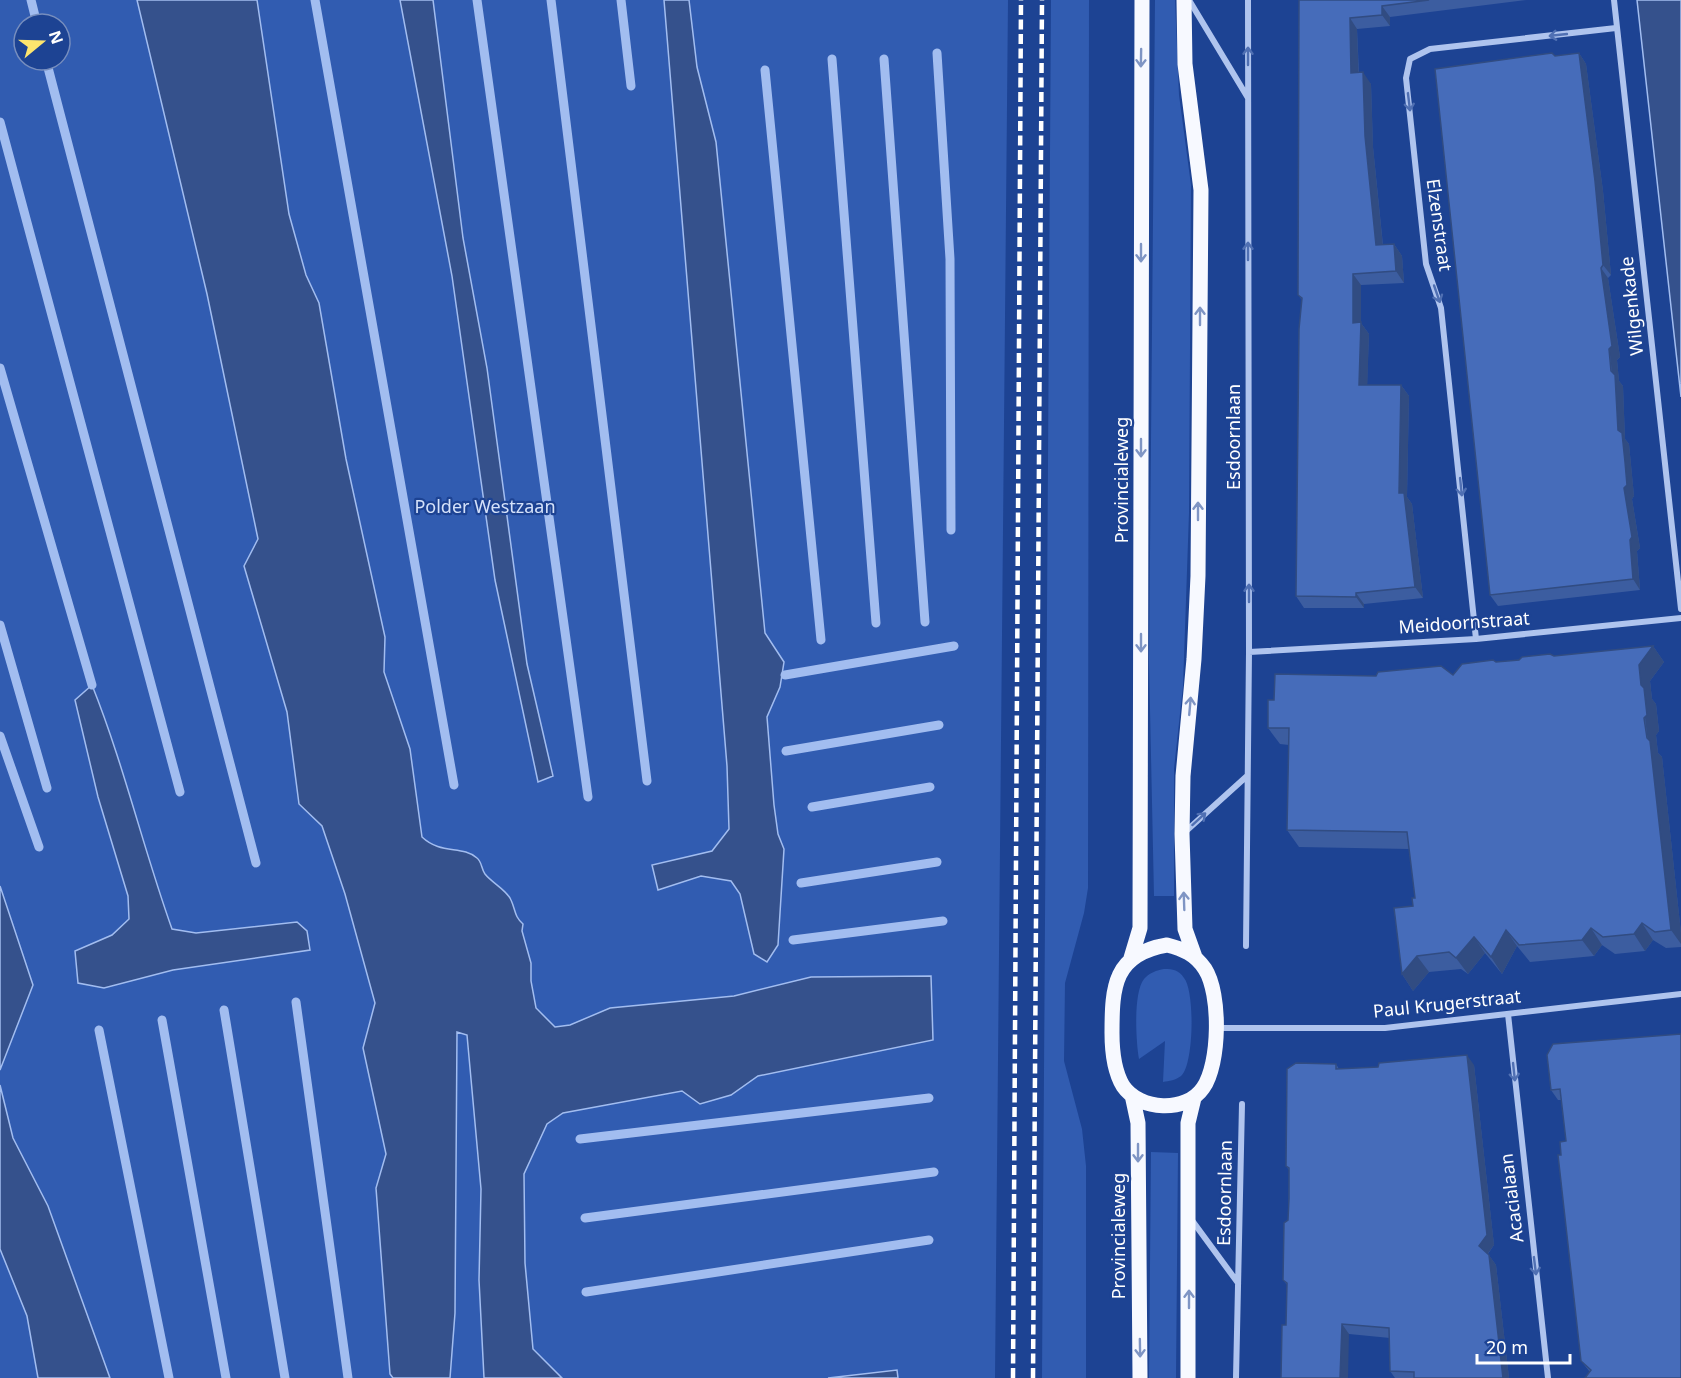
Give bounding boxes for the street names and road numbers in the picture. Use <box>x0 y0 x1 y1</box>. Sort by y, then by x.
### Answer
street label: Elzenstraat <box>1422 177 1458 273</box>
street label: Wilgenkade <box>1614 255 1648 357</box>
street label: Esdoornlaan <box>1221 384 1245 490</box>
street label: Provincialeweg <box>1109 417 1133 543</box>
street label: Meidoornstraat <box>1398 605 1531 639</box>
street label: Paul Krugerstraat <box>1372 983 1523 1023</box>
street label: Esdoornlaan <box>1211 1140 1237 1246</box>
street label: Acacialaan <box>1494 1152 1528 1244</box>
street label: Provincialeweg <box>1106 1173 1130 1299</box>

